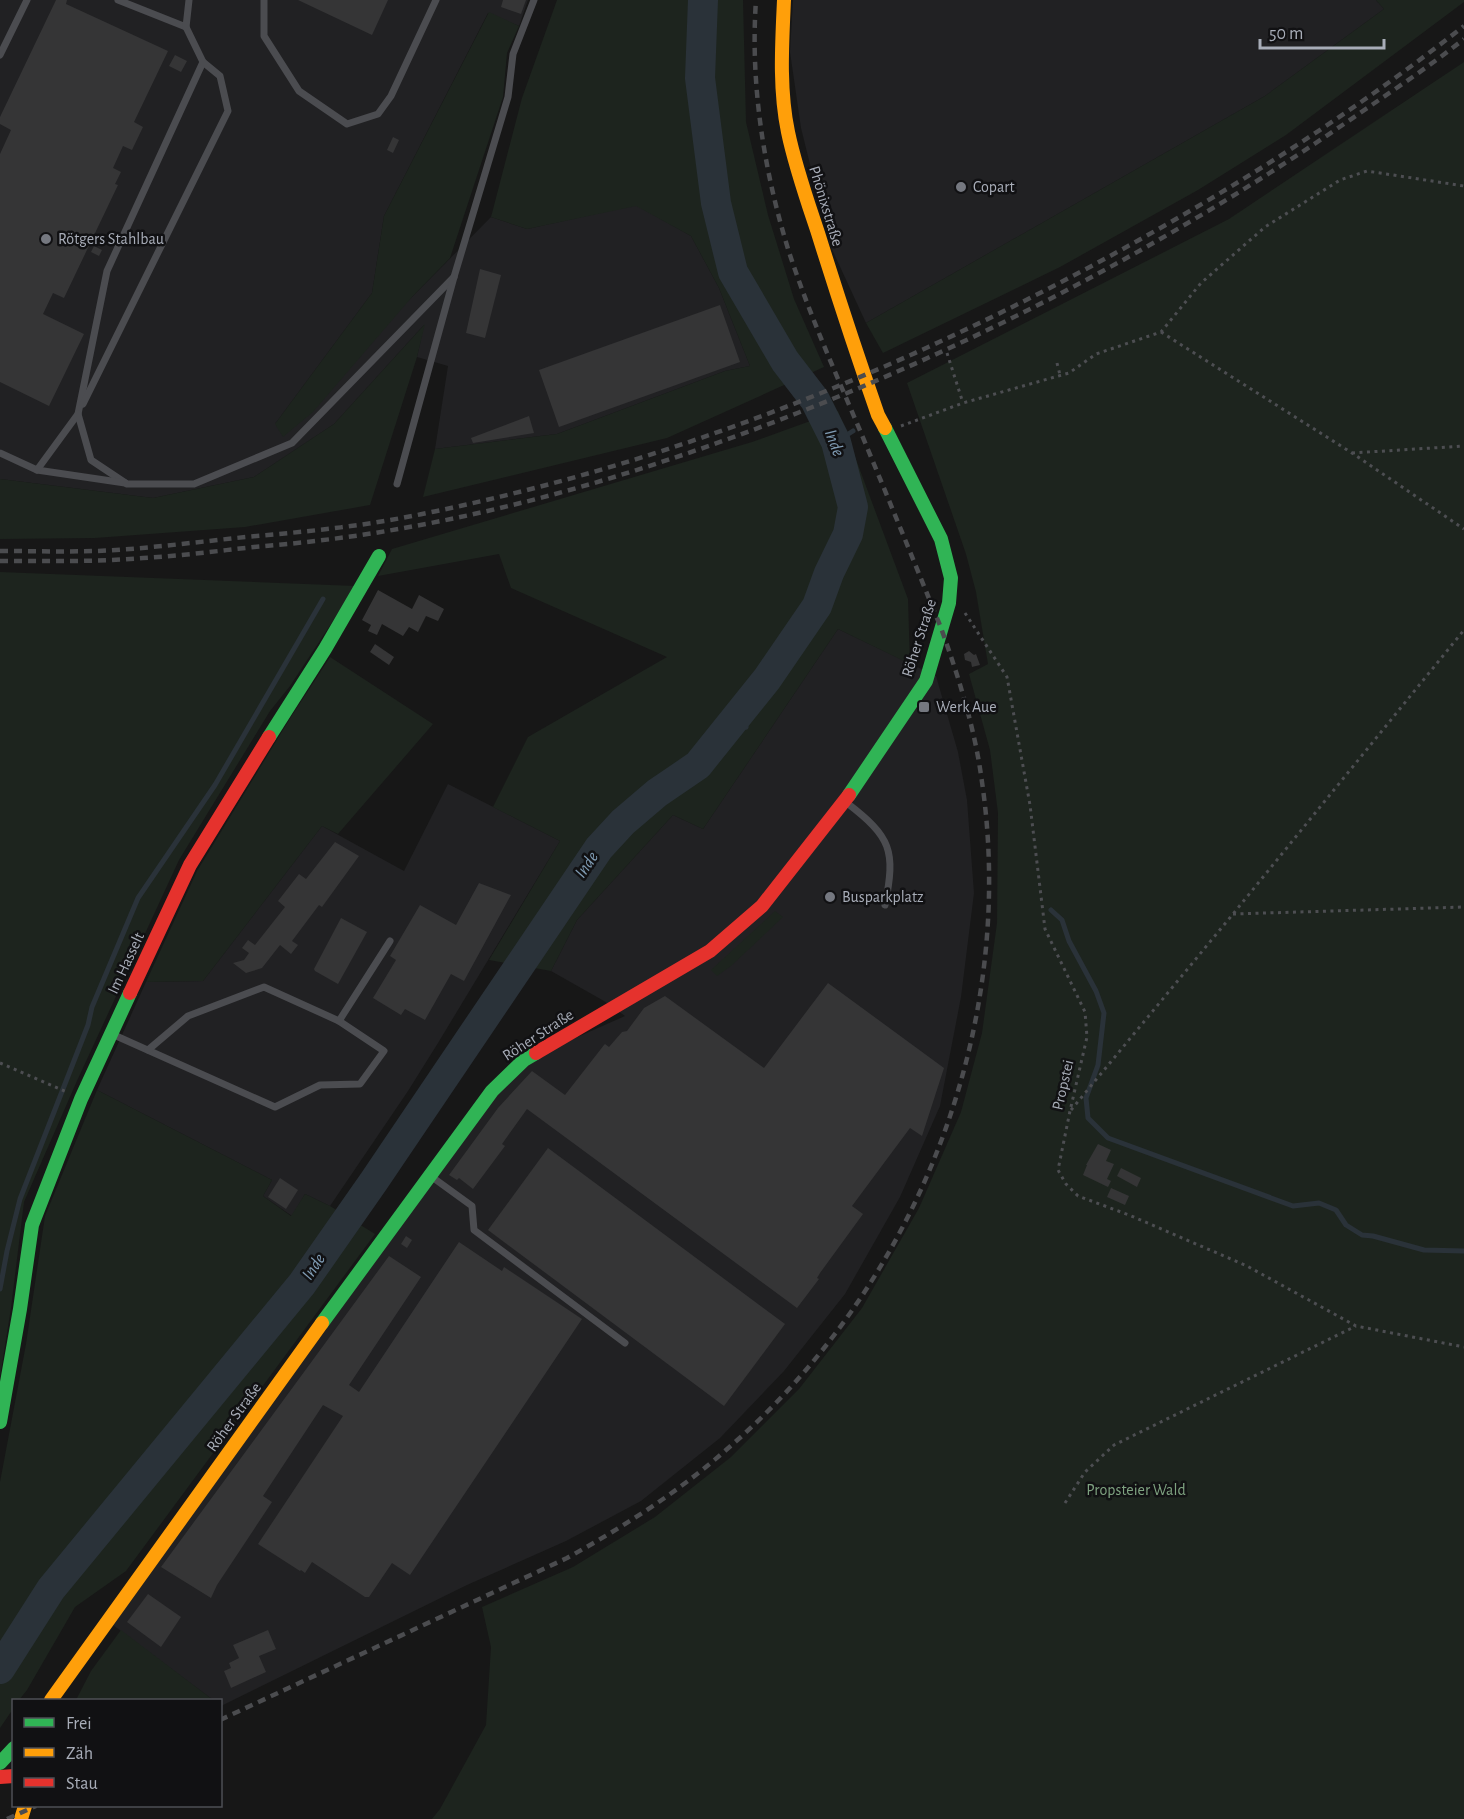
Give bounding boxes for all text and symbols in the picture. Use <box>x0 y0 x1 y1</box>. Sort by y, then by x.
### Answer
scale bar <box>1260 12 1384 50</box>
text: 50 m <box>1269 25 1303 43</box>
street label: Phönixstraße <box>806 164 846 248</box>
place label: Copart <box>973 179 1015 195</box>
marker: Copart <box>954 180 968 194</box>
place label: Rötgers Stahlbau <box>58 231 164 247</box>
marker: Rötgers Stahlbau <box>39 232 53 246</box>
water label: Inde <box>821 427 847 459</box>
street label: Röher Straße <box>899 597 939 679</box>
place label: Werk Aue <box>936 699 997 715</box>
marker: Werk Aue <box>917 700 931 714</box>
water label: Inde <box>572 848 602 881</box>
place label: Busparkplatz <box>842 889 924 905</box>
marker: Busparkplatz <box>823 890 837 904</box>
street label: Im Hasselt <box>105 930 147 996</box>
street label: Röher Straße <box>500 1006 576 1064</box>
street label: Propstei <box>1049 1058 1077 1112</box>
water label: Inde <box>299 1250 329 1283</box>
street label: Röher Straße <box>204 1380 264 1454</box>
park label: Propsteier Wald <box>1086 1482 1186 1498</box>
legend <box>12 1699 222 1807</box>
text: Frei <box>66 1715 92 1733</box>
text: Zäh <box>66 1745 93 1763</box>
text: Stau <box>66 1775 98 1793</box>

